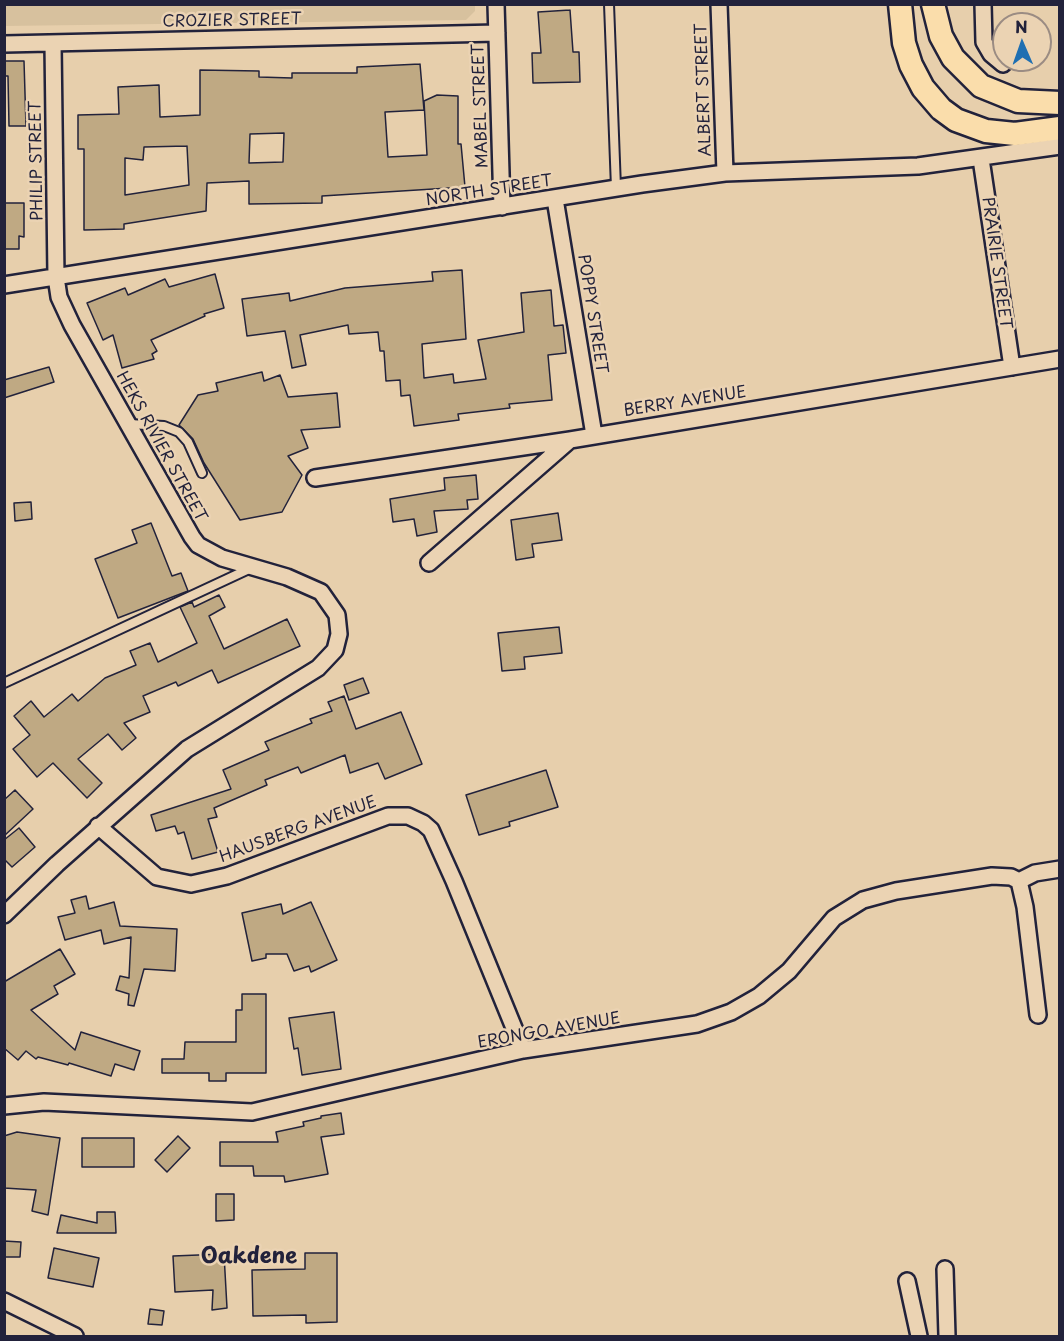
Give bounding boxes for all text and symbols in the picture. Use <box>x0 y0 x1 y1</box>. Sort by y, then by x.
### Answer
street label: CROZIER STREET <box>162 10 302 32</box>
north arrow <box>992 12 1052 72</box>
text: N <box>1015 14 1028 38</box>
street label: ALBERT STREET <box>692 23 716 157</box>
street label: MABEL STREET <box>469 44 493 168</box>
street label: PHILIP STREET <box>26 101 48 221</box>
street label: NORTH STREET <box>424 172 554 210</box>
street label: PRAIRIE STREET <box>977 196 1015 330</box>
street label: POPPY STREET <box>573 253 611 375</box>
street label: HEKS RIVIER STREET <box>112 369 210 525</box>
street label: BERRY AVENUE <box>622 383 748 421</box>
street label: HAUSBERG AVENUE <box>217 793 379 867</box>
street label: ERONGO AVENUE <box>476 1009 622 1053</box>
district label: Oakdene <box>201 1244 297 1270</box>

